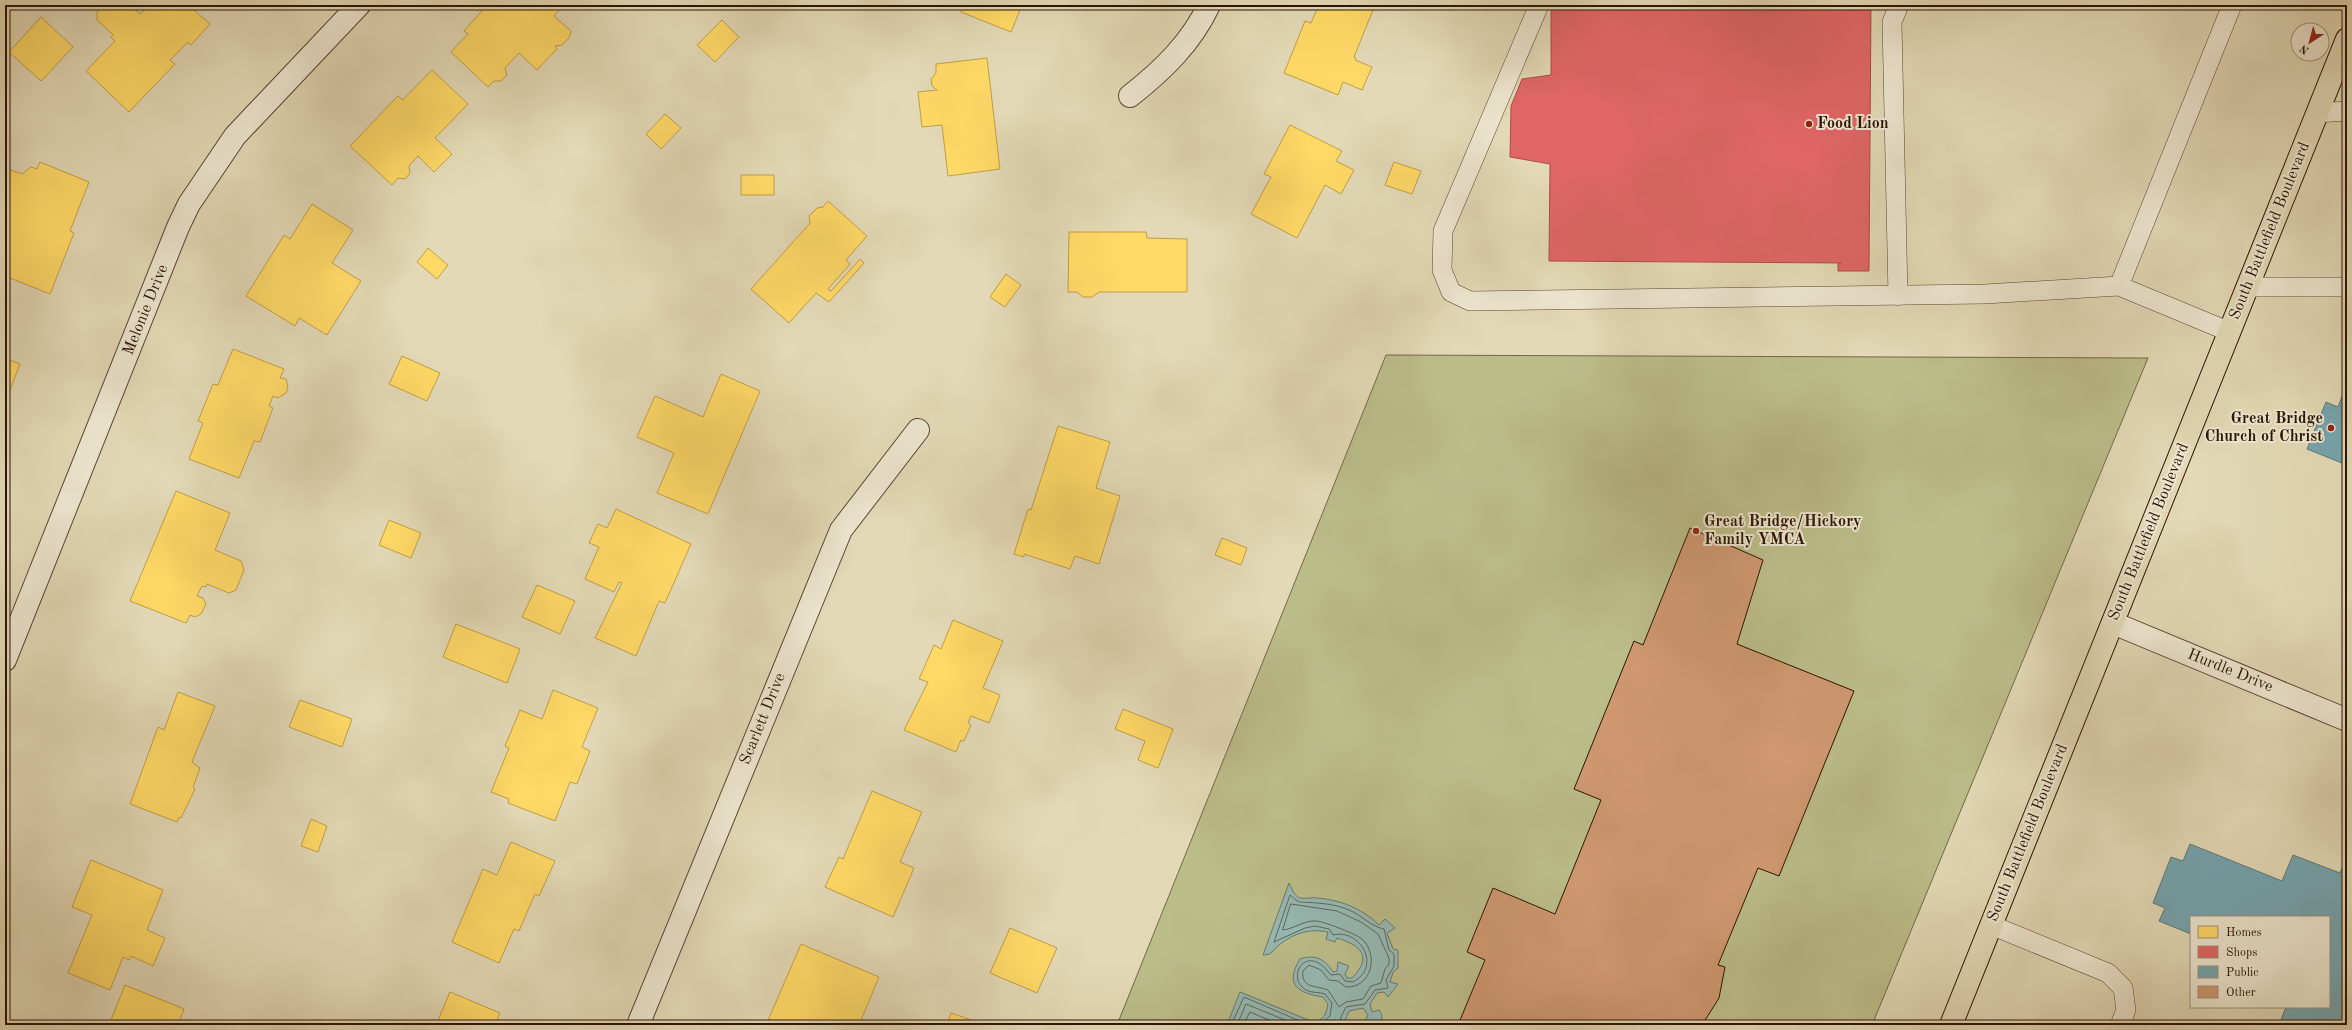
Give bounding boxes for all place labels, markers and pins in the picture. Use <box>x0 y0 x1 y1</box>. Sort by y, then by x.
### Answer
place label: Food Lion <box>1817 116 1889 132</box>
marker: Food Lion <box>1804 119 1814 129</box>
place label: Great Bridge Church of Christ <box>2205 411 2323 445</box>
marker: Great Bridge Church of Christ <box>2326 423 2336 433</box>
place label: Great Bridge/Hickory Family YMCA <box>1704 514 1861 548</box>
marker: Great Bridge/Hickory Family YMCA <box>1691 526 1701 536</box>

